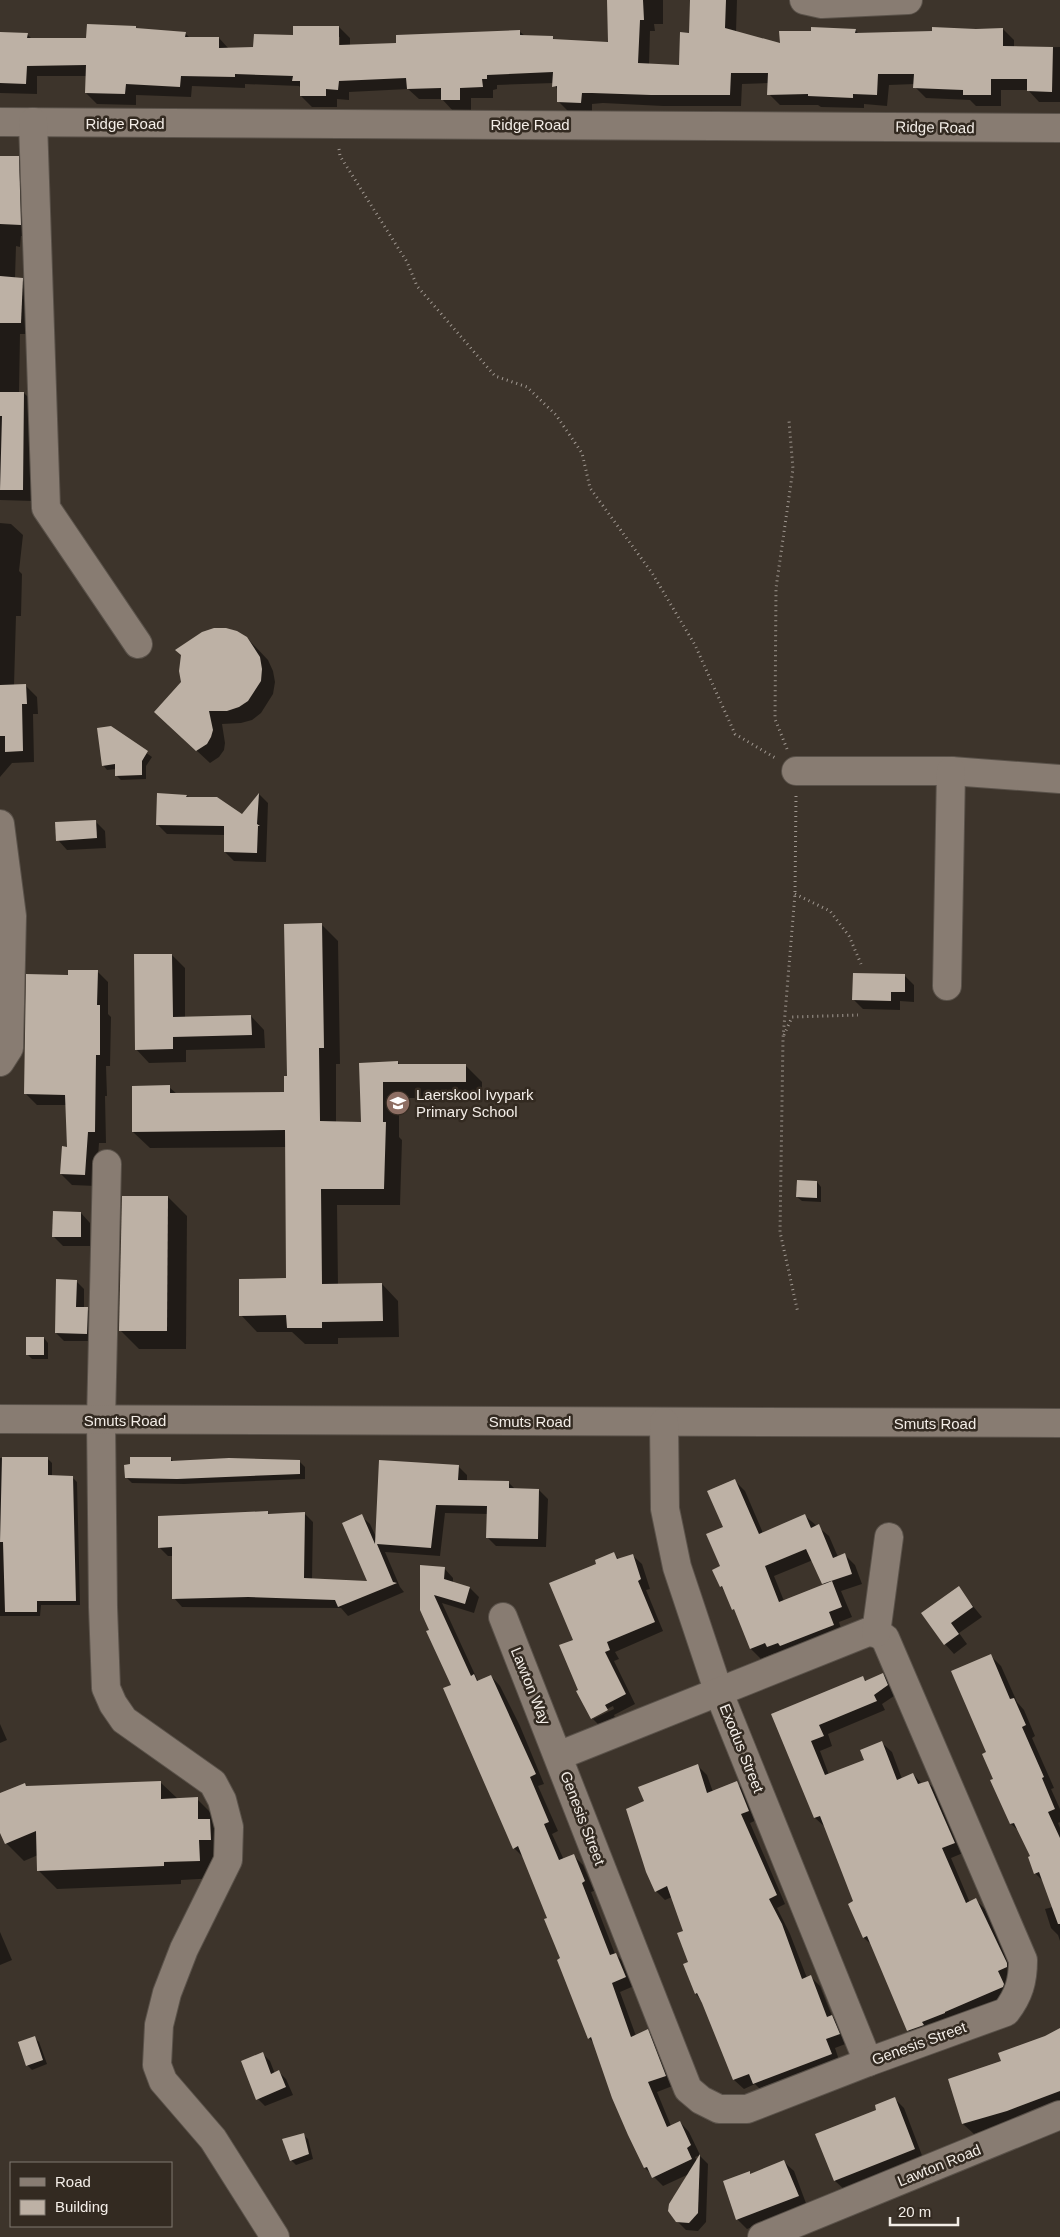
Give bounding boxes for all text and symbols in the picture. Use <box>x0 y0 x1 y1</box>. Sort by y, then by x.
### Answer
street label: Ridge Road <box>85 115 165 132</box>
street label: Ridge Road <box>490 116 570 133</box>
street label: Ridge Road <box>895 118 975 136</box>
place label: Laerskool Ivypark Primary School <box>416 1086 534 1120</box>
school or university icon: Laerskool Ivypark Primary School <box>385 1090 411 1116</box>
street label: Smuts Road <box>84 1412 166 1429</box>
street label: Smuts Road <box>489 1413 571 1430</box>
street label: Smuts Road <box>894 1415 976 1432</box>
street label: Lawton Way <box>508 1645 554 1728</box>
street label: Exodus Street <box>716 1701 768 1796</box>
street label: Genesis Street <box>557 1769 609 1868</box>
street label: Genesis Street <box>869 2018 969 2068</box>
street label: Lawton Road <box>895 2141 983 2189</box>
legend <box>10 2162 172 2227</box>
text: Road <box>55 2173 91 2190</box>
scale bar <box>890 2194 958 2226</box>
text: Building <box>55 2198 108 2215</box>
text: 20 m <box>898 2203 931 2220</box>

